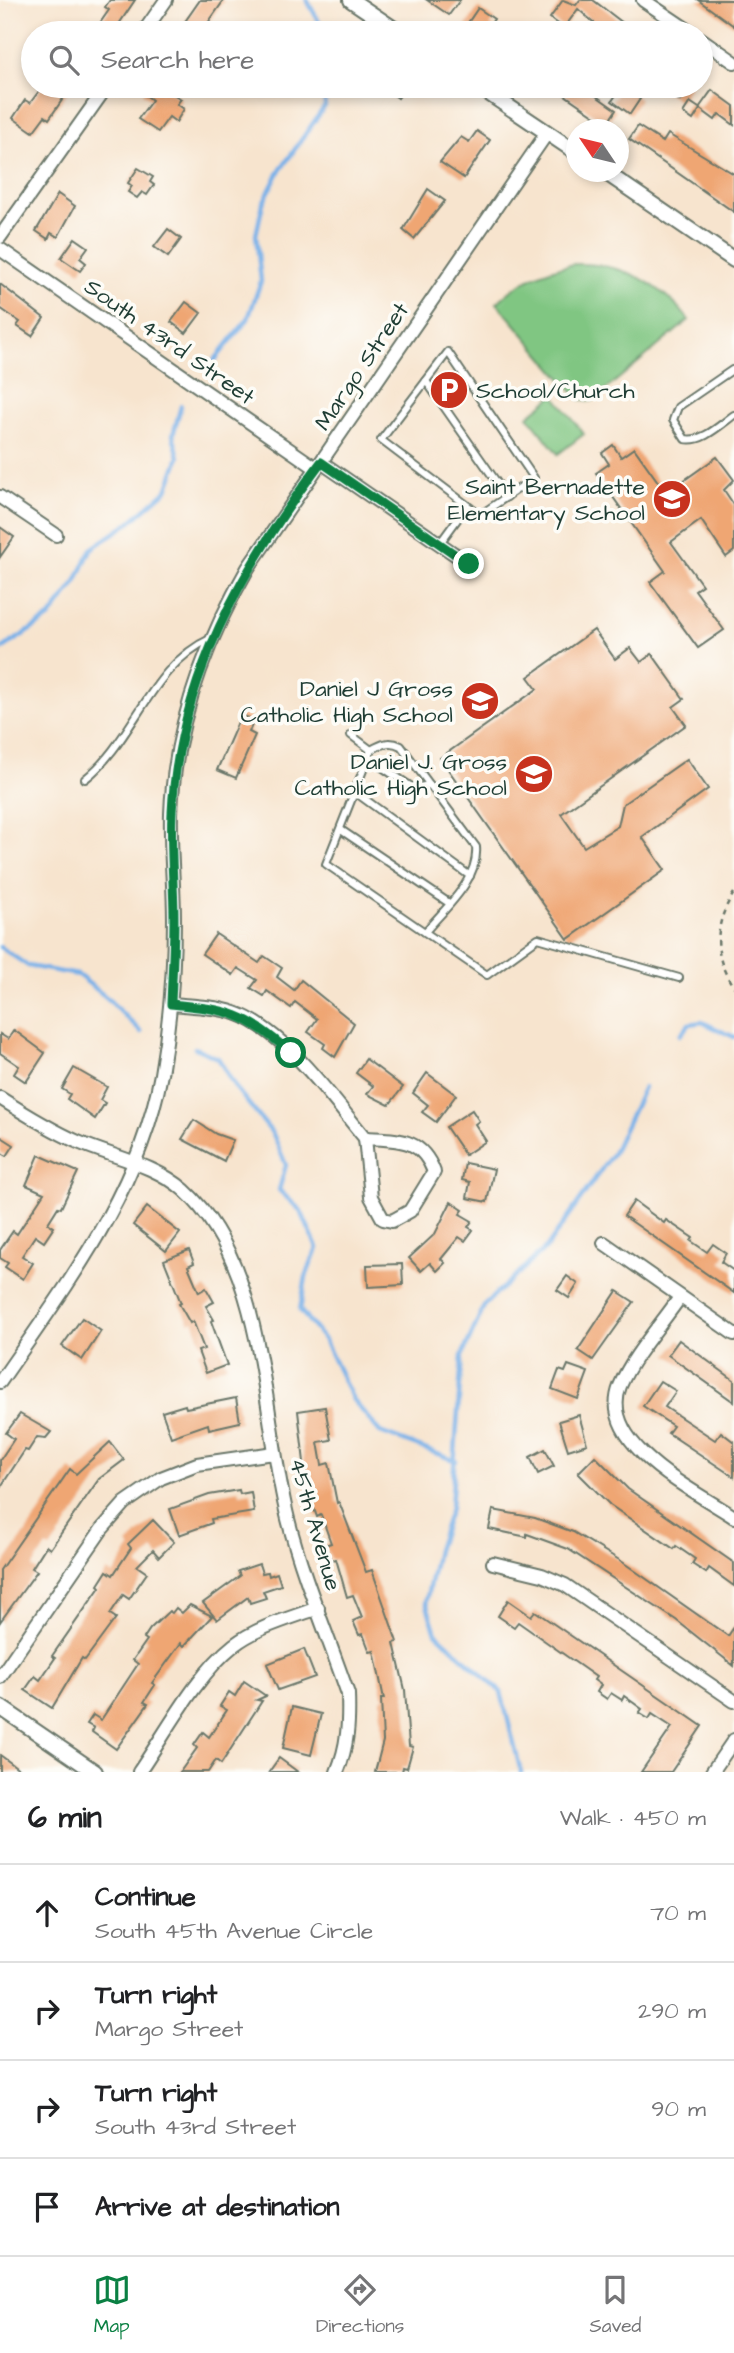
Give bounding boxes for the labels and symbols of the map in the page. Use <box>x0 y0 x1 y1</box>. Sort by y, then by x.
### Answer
north arrow <box>566 119 629 182</box>
street label: South 43rd Street <box>78 271 262 413</box>
street label: Margo Street <box>307 296 418 438</box>
parking icon: School/Church <box>428 369 470 411</box>
place label: School/Church <box>476 375 635 407</box>
place label: Saint Bernadette Elementary School <box>448 471 645 530</box>
school or university icon: Saint Bernadette Elementary School <box>651 478 693 520</box>
route end <box>453 548 484 579</box>
place label: Daniel J Gross Catholic High School <box>240 673 453 732</box>
school or university icon: Daniel J Gross Catholic High School <box>459 680 501 722</box>
place label: Daniel J. Gross Catholic High School <box>294 746 507 805</box>
school or university icon: Daniel J. Gross Catholic High School <box>513 753 555 795</box>
route start <box>275 1037 306 1068</box>
street label: 45th Avenue <box>281 1454 349 1594</box>

